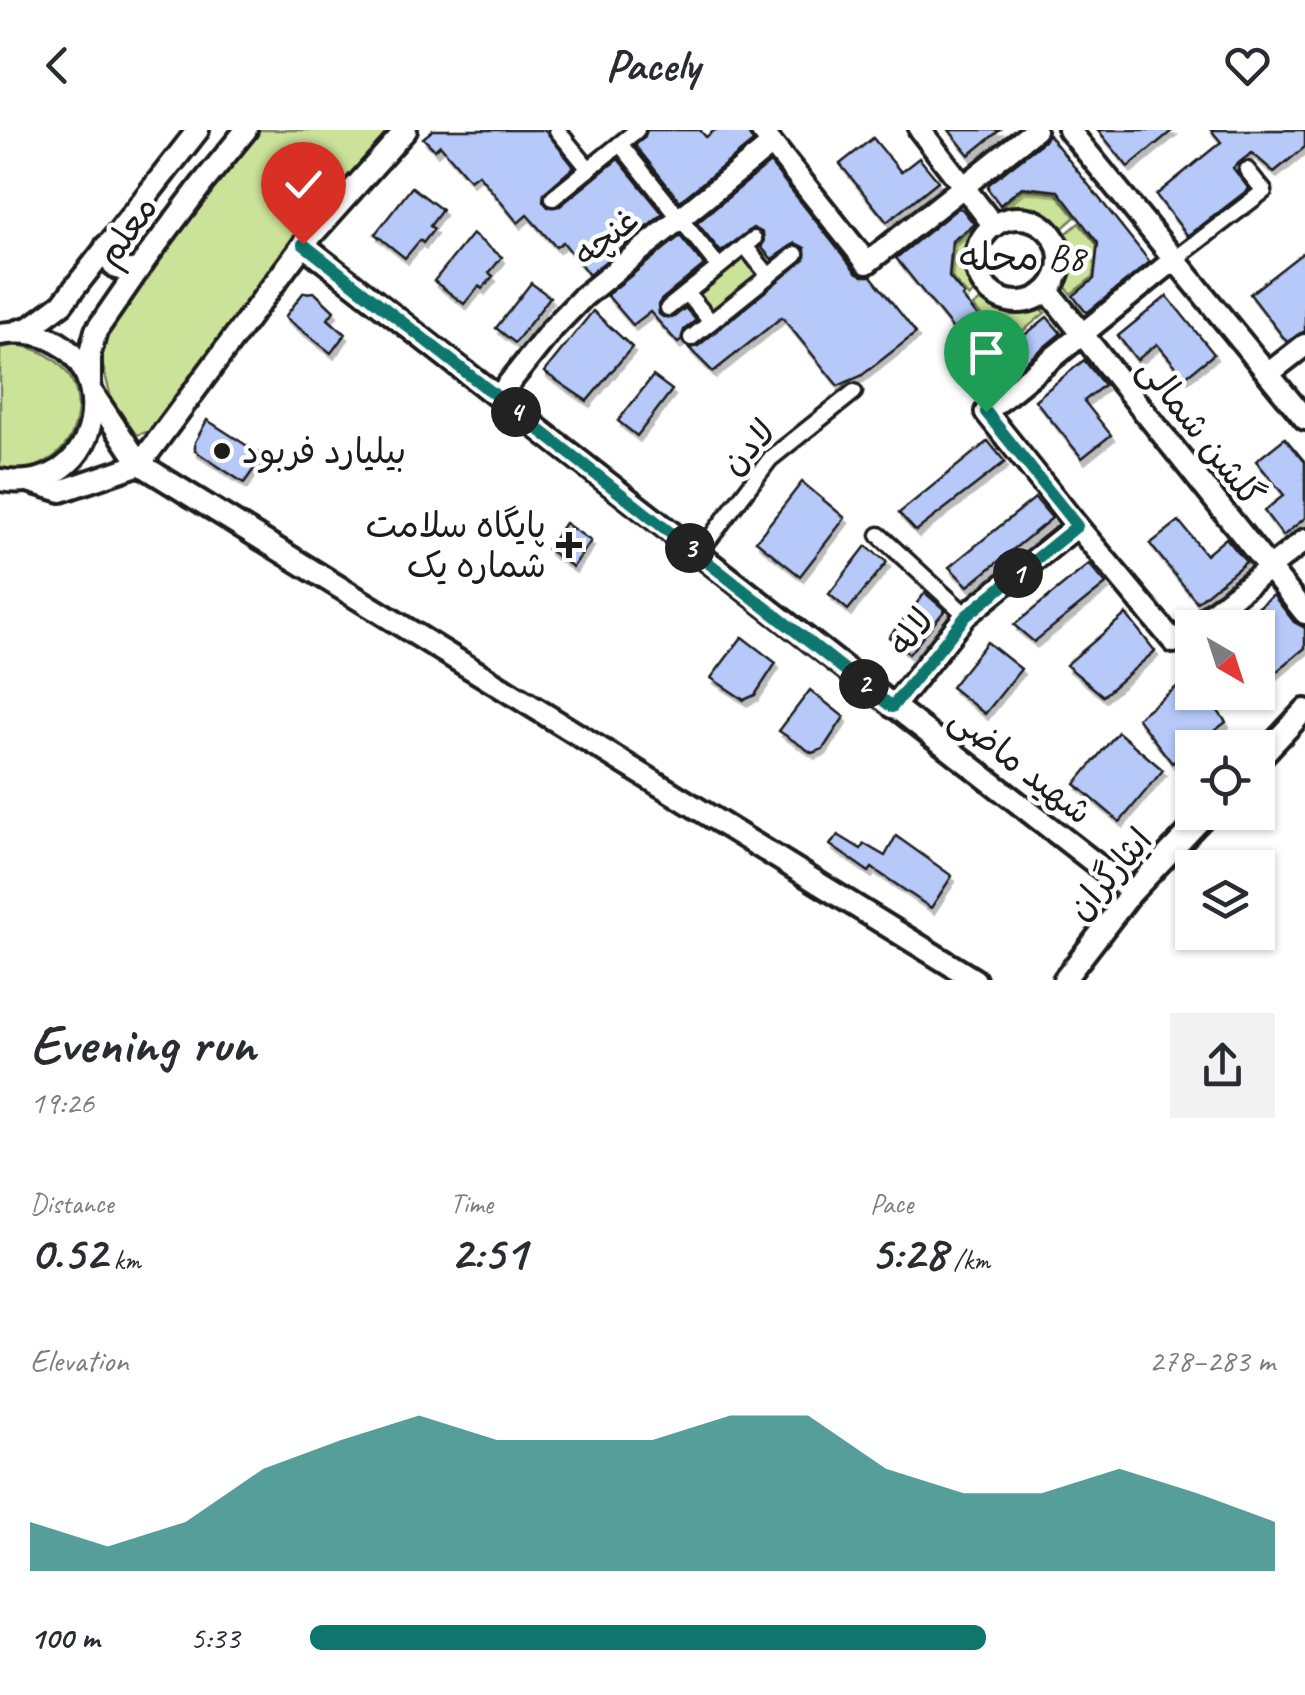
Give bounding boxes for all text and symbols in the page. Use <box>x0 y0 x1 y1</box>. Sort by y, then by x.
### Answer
text: Pacely <box>605 37 700 94</box>
icon: back <box>30 38 85 93</box>
icon: heart <box>1220 38 1275 93</box>
pin <box>261 142 346 245</box>
icon: check <box>276 157 331 212</box>
street label: معلم <box>86 187 171 278</box>
street label: غنچه <box>564 197 648 277</box>
district label: محله B8 <box>959 234 1089 281</box>
pin <box>944 310 1029 413</box>
icon: arrive <box>959 325 1014 380</box>
street label: گلشن شمالی <box>1128 348 1274 516</box>
pin: 4 <box>491 387 541 437</box>
text: 4 <box>510 394 522 429</box>
street label: لادن <box>711 410 785 484</box>
place label: بیلیارد فربود <box>242 429 406 474</box>
marker: بیلیارد فربود <box>211 440 233 462</box>
place label: پایگاه سلامت شماره یک <box>365 503 546 588</box>
pin: 3 <box>665 523 715 573</box>
text: 3 <box>684 530 696 565</box>
marker: پایگاه سلامت شماره یک <box>556 532 582 558</box>
pin: 1 <box>993 548 1043 598</box>
text: 1 <box>1012 555 1024 590</box>
street label: لاله <box>878 599 944 665</box>
north arrow <box>1175 610 1275 710</box>
map controls <box>1175 610 1275 950</box>
pin: 2 <box>839 659 889 709</box>
text: 2 <box>858 666 870 701</box>
street label: شهید ماضی <box>941 695 1101 835</box>
button: locate <box>1175 730 1275 830</box>
street label: ایثارگران <box>1058 819 1162 929</box>
button: layers <box>1175 850 1275 950</box>
text: Evening run <box>30 1009 255 1079</box>
button: share <box>1170 1013 1275 1118</box>
text: 19:26 <box>30 1082 94 1123</box>
text: Distance <box>30 1186 114 1221</box>
text: Time <box>450 1186 493 1221</box>
text: Pace <box>870 1186 913 1221</box>
text: 0.52 <box>30 1221 107 1284</box>
text: 2:51 <box>450 1221 527 1284</box>
text: 5:28 <box>870 1221 947 1284</box>
text: km <box>107 1242 141 1277</box>
text: /km <box>947 1242 990 1277</box>
text: Elevation <box>30 1340 128 1381</box>
text: 278–283 m <box>1149 1340 1275 1381</box>
text: 100 m <box>30 1617 99 1658</box>
text: 5:33 <box>190 1617 240 1658</box>

